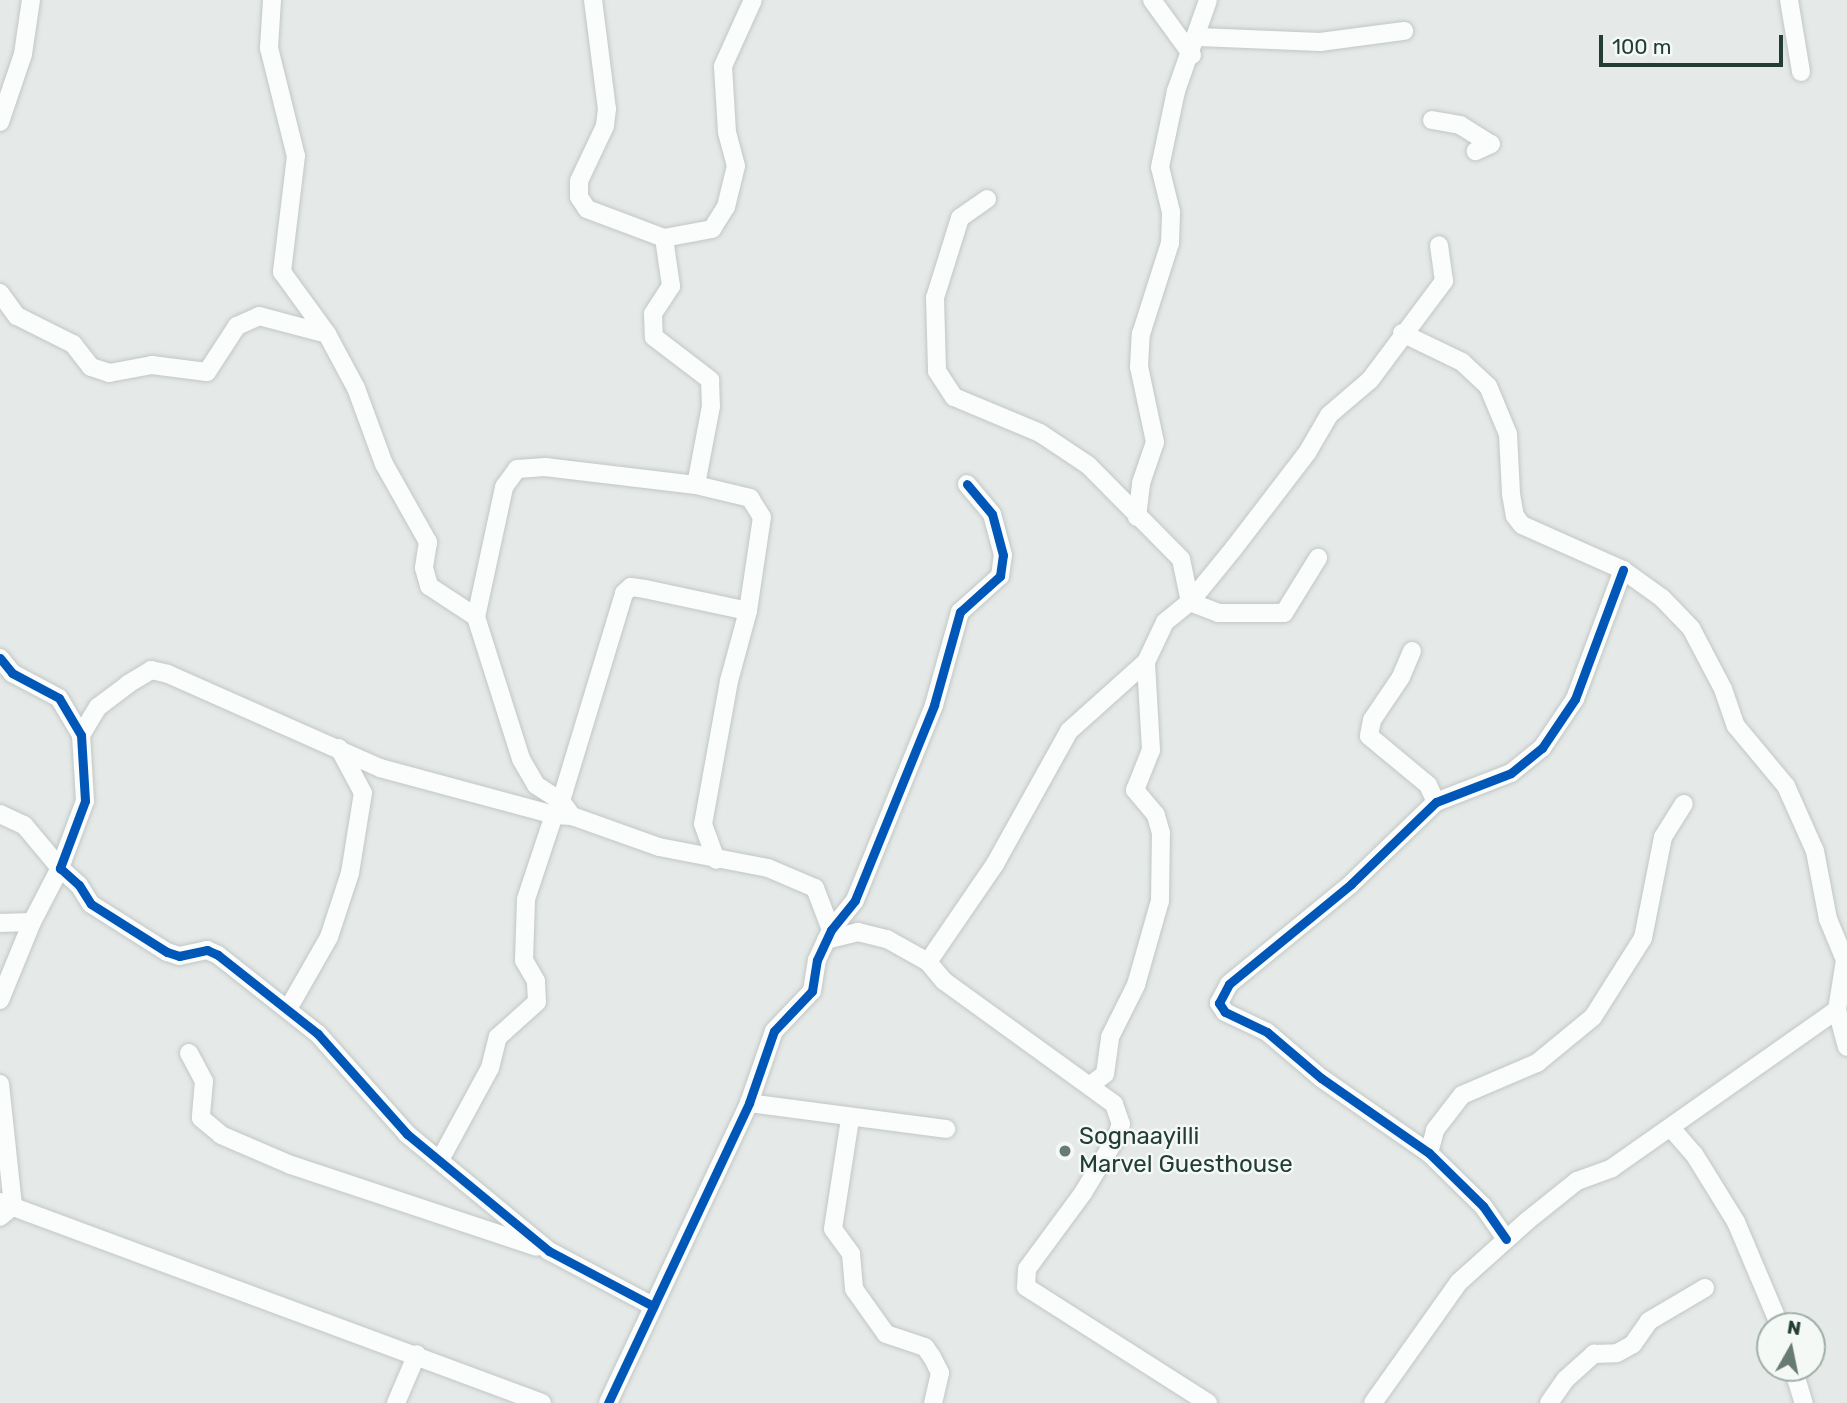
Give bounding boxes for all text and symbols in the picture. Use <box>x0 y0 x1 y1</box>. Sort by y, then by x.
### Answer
scale bar <box>1602 21 1786 65</box>
text: 100 m <box>1612 34 1671 59</box>
place label: Sognaayilli Marvel Guesthouse <box>1079 1123 1293 1179</box>
marker: Sognaayilli Marvel Guesthouse <box>1057 1143 1073 1159</box>
north arrow <box>1756 1312 1826 1382</box>
text: N <box>1785 1315 1803 1340</box>

